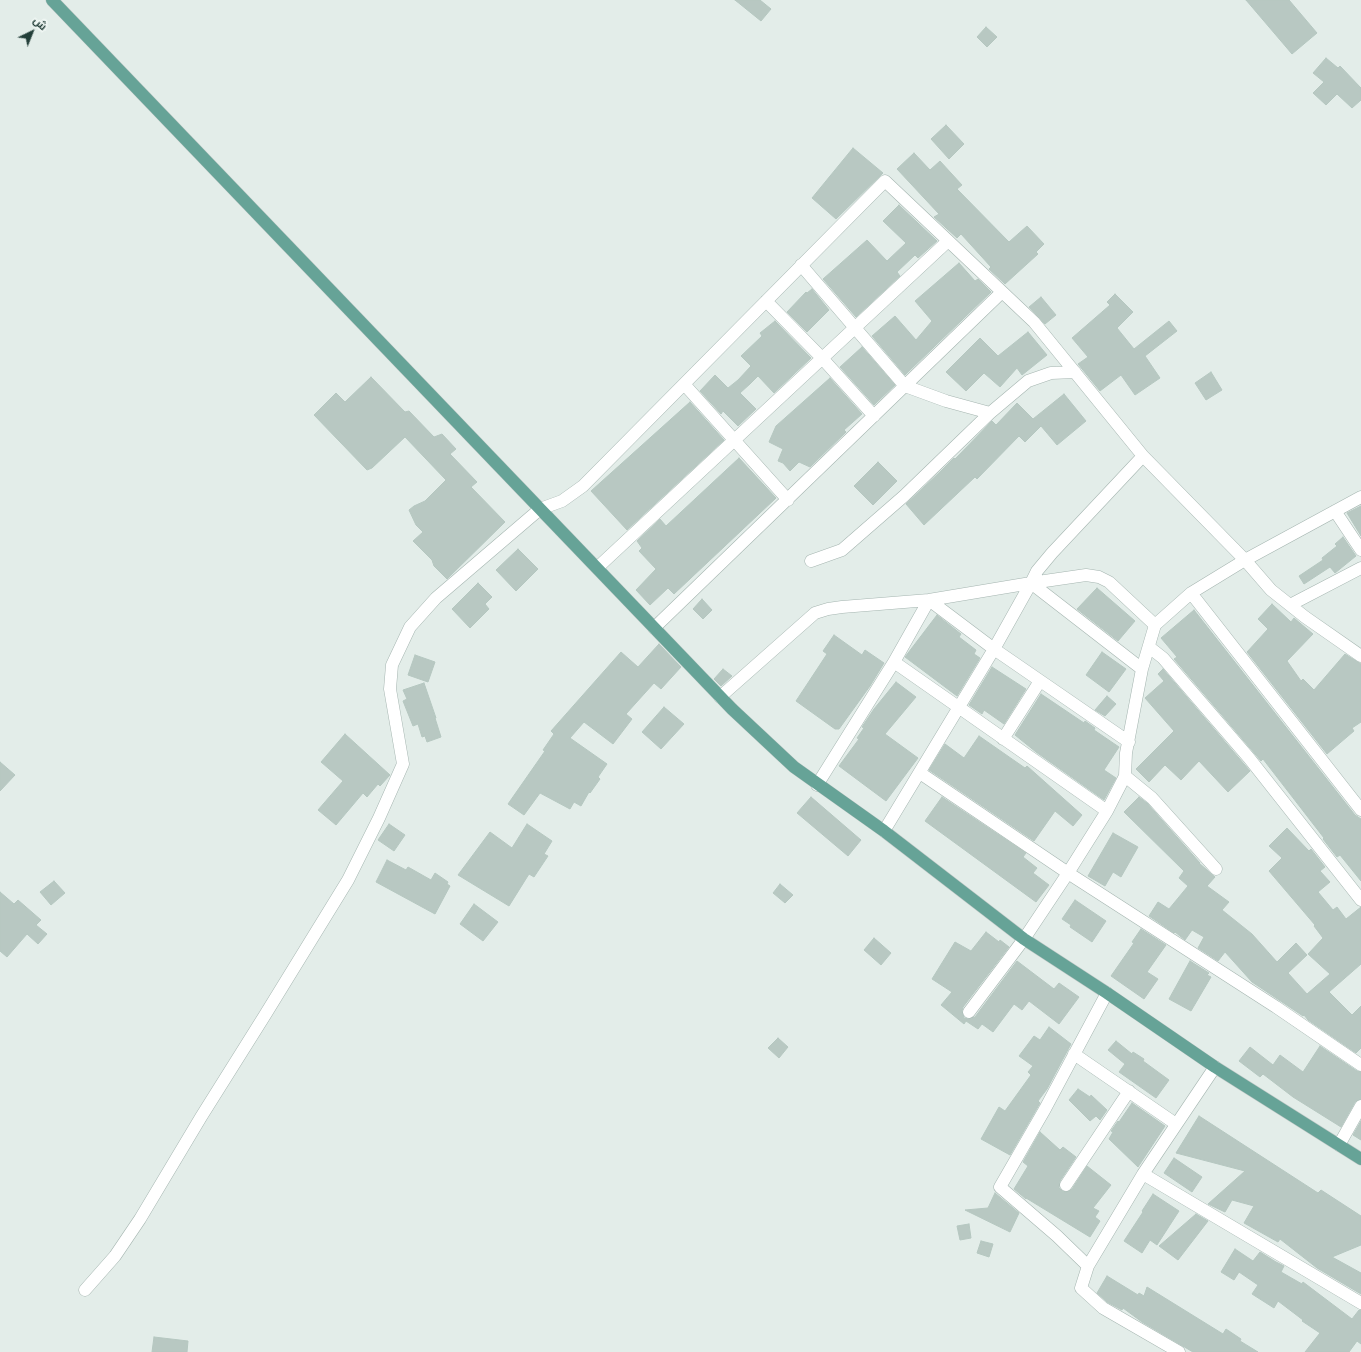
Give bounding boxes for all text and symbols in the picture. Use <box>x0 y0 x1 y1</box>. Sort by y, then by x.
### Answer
north arrow <box>12 12 52 52</box>
text: ش <box>30 13 51 33</box>

